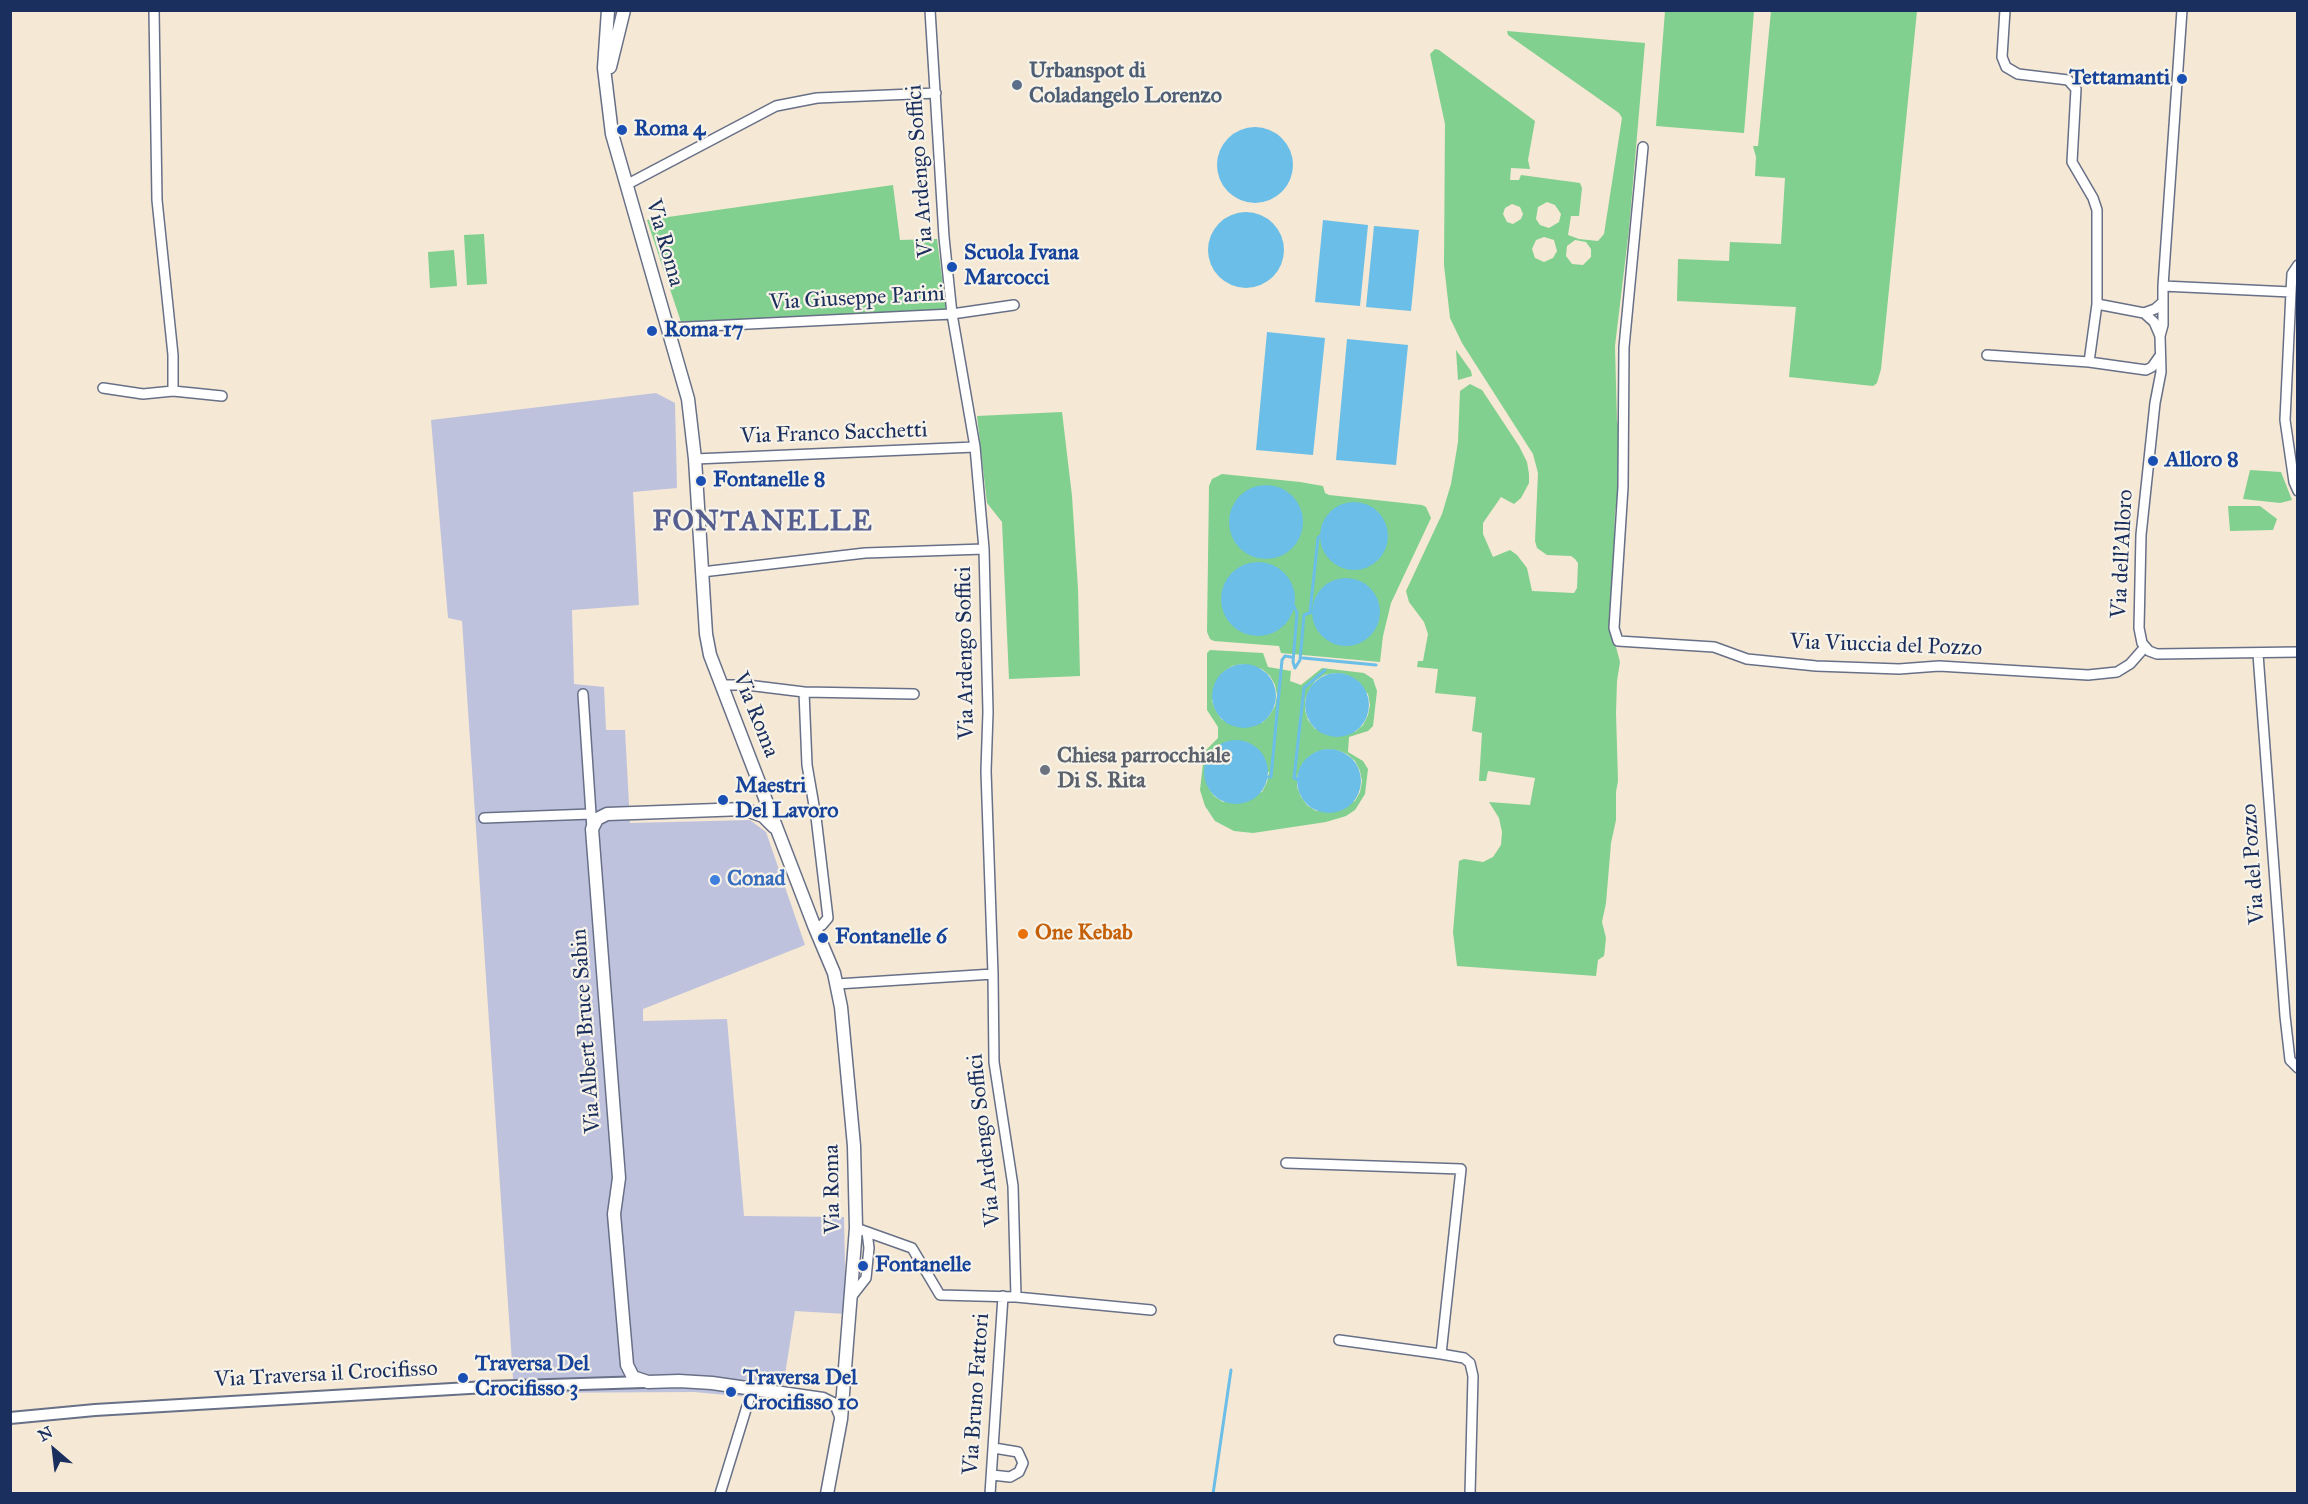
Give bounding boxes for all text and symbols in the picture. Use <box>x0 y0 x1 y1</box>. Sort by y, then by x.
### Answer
place label: Urbanspot di Coladangelo Lorenzo <box>1029 59 1222 110</box>
place label: Tettamanti <box>2069 66 2170 92</box>
marker: Tettamanti <box>2175 72 2189 86</box>
marker: Urbanspot di Coladangelo Lorenzo <box>1010 78 1024 92</box>
street label: Via Ardengo Soffici <box>902 84 940 258</box>
place label: Roma 4 <box>634 117 705 143</box>
marker: Roma 4 <box>615 123 629 137</box>
street label: Via Roma <box>639 196 689 290</box>
place label: Scuola Ivana Marcocci <box>964 241 1079 292</box>
marker: Scuola Ivana Marcocci <box>945 260 959 274</box>
street label: Via Giuseppe Parini <box>768 281 946 317</box>
place label: Roma 17 <box>664 318 743 344</box>
marker: Roma 17 <box>645 324 659 338</box>
street label: Via Franco Sacchetti <box>740 418 928 450</box>
place label: Alloro 8 <box>2165 448 2239 474</box>
marker: Alloro 8 <box>2146 454 2160 468</box>
place label: Fontanelle 8 <box>713 468 826 494</box>
marker: Fontanelle 8 <box>694 474 708 488</box>
street label: Via dell'Alloro <box>2106 489 2140 619</box>
district label: FONTANELLE <box>653 506 873 540</box>
street label: Via Ardengo Soffici <box>951 566 981 740</box>
street label: Via Viuccia del Pozzo <box>1789 629 1983 663</box>
street label: Via Roma <box>726 669 784 761</box>
place label: Chiesa parrocchiale Di S. Rita <box>1057 744 1230 796</box>
marker: Chiesa parrocchiale Di S. Rita <box>1038 763 1052 777</box>
place label: Maestri Del Lavoro <box>735 774 839 825</box>
marker: Maestri Del Lavoro <box>716 793 730 807</box>
street label: Via del Pozzo <box>2237 803 2271 925</box>
place label: Conad <box>727 867 785 893</box>
marker: Conad <box>708 873 722 887</box>
place label: One Kebab <box>1035 921 1133 947</box>
place label: Fontanelle 6 <box>835 925 947 951</box>
marker: One Kebab <box>1016 927 1030 941</box>
street label: Via Albert Bruce Sabin <box>567 928 607 1134</box>
marker: Fontanelle 6 <box>816 931 830 945</box>
street label: Via Ardengo Soffici <box>963 1052 1007 1228</box>
street label: Via Roma <box>819 1144 847 1234</box>
place label: Fontanelle <box>875 1253 971 1279</box>
marker: Fontanelle <box>856 1259 870 1273</box>
street label: Via Bruno Fattori <box>958 1312 996 1476</box>
place label: Traversa Del Crocifisso 3 <box>475 1352 589 1404</box>
street label: Via Traversa il Crocifisso <box>214 1356 438 1394</box>
place label: Traversa Del Crocifisso 10 <box>743 1366 859 1418</box>
marker: Traversa Del Crocifisso 3 <box>456 1371 470 1385</box>
marker: Traversa Del Crocifisso 10 <box>724 1385 738 1399</box>
north arrow <box>24 1420 84 1480</box>
text: N <box>35 1422 56 1445</box>

